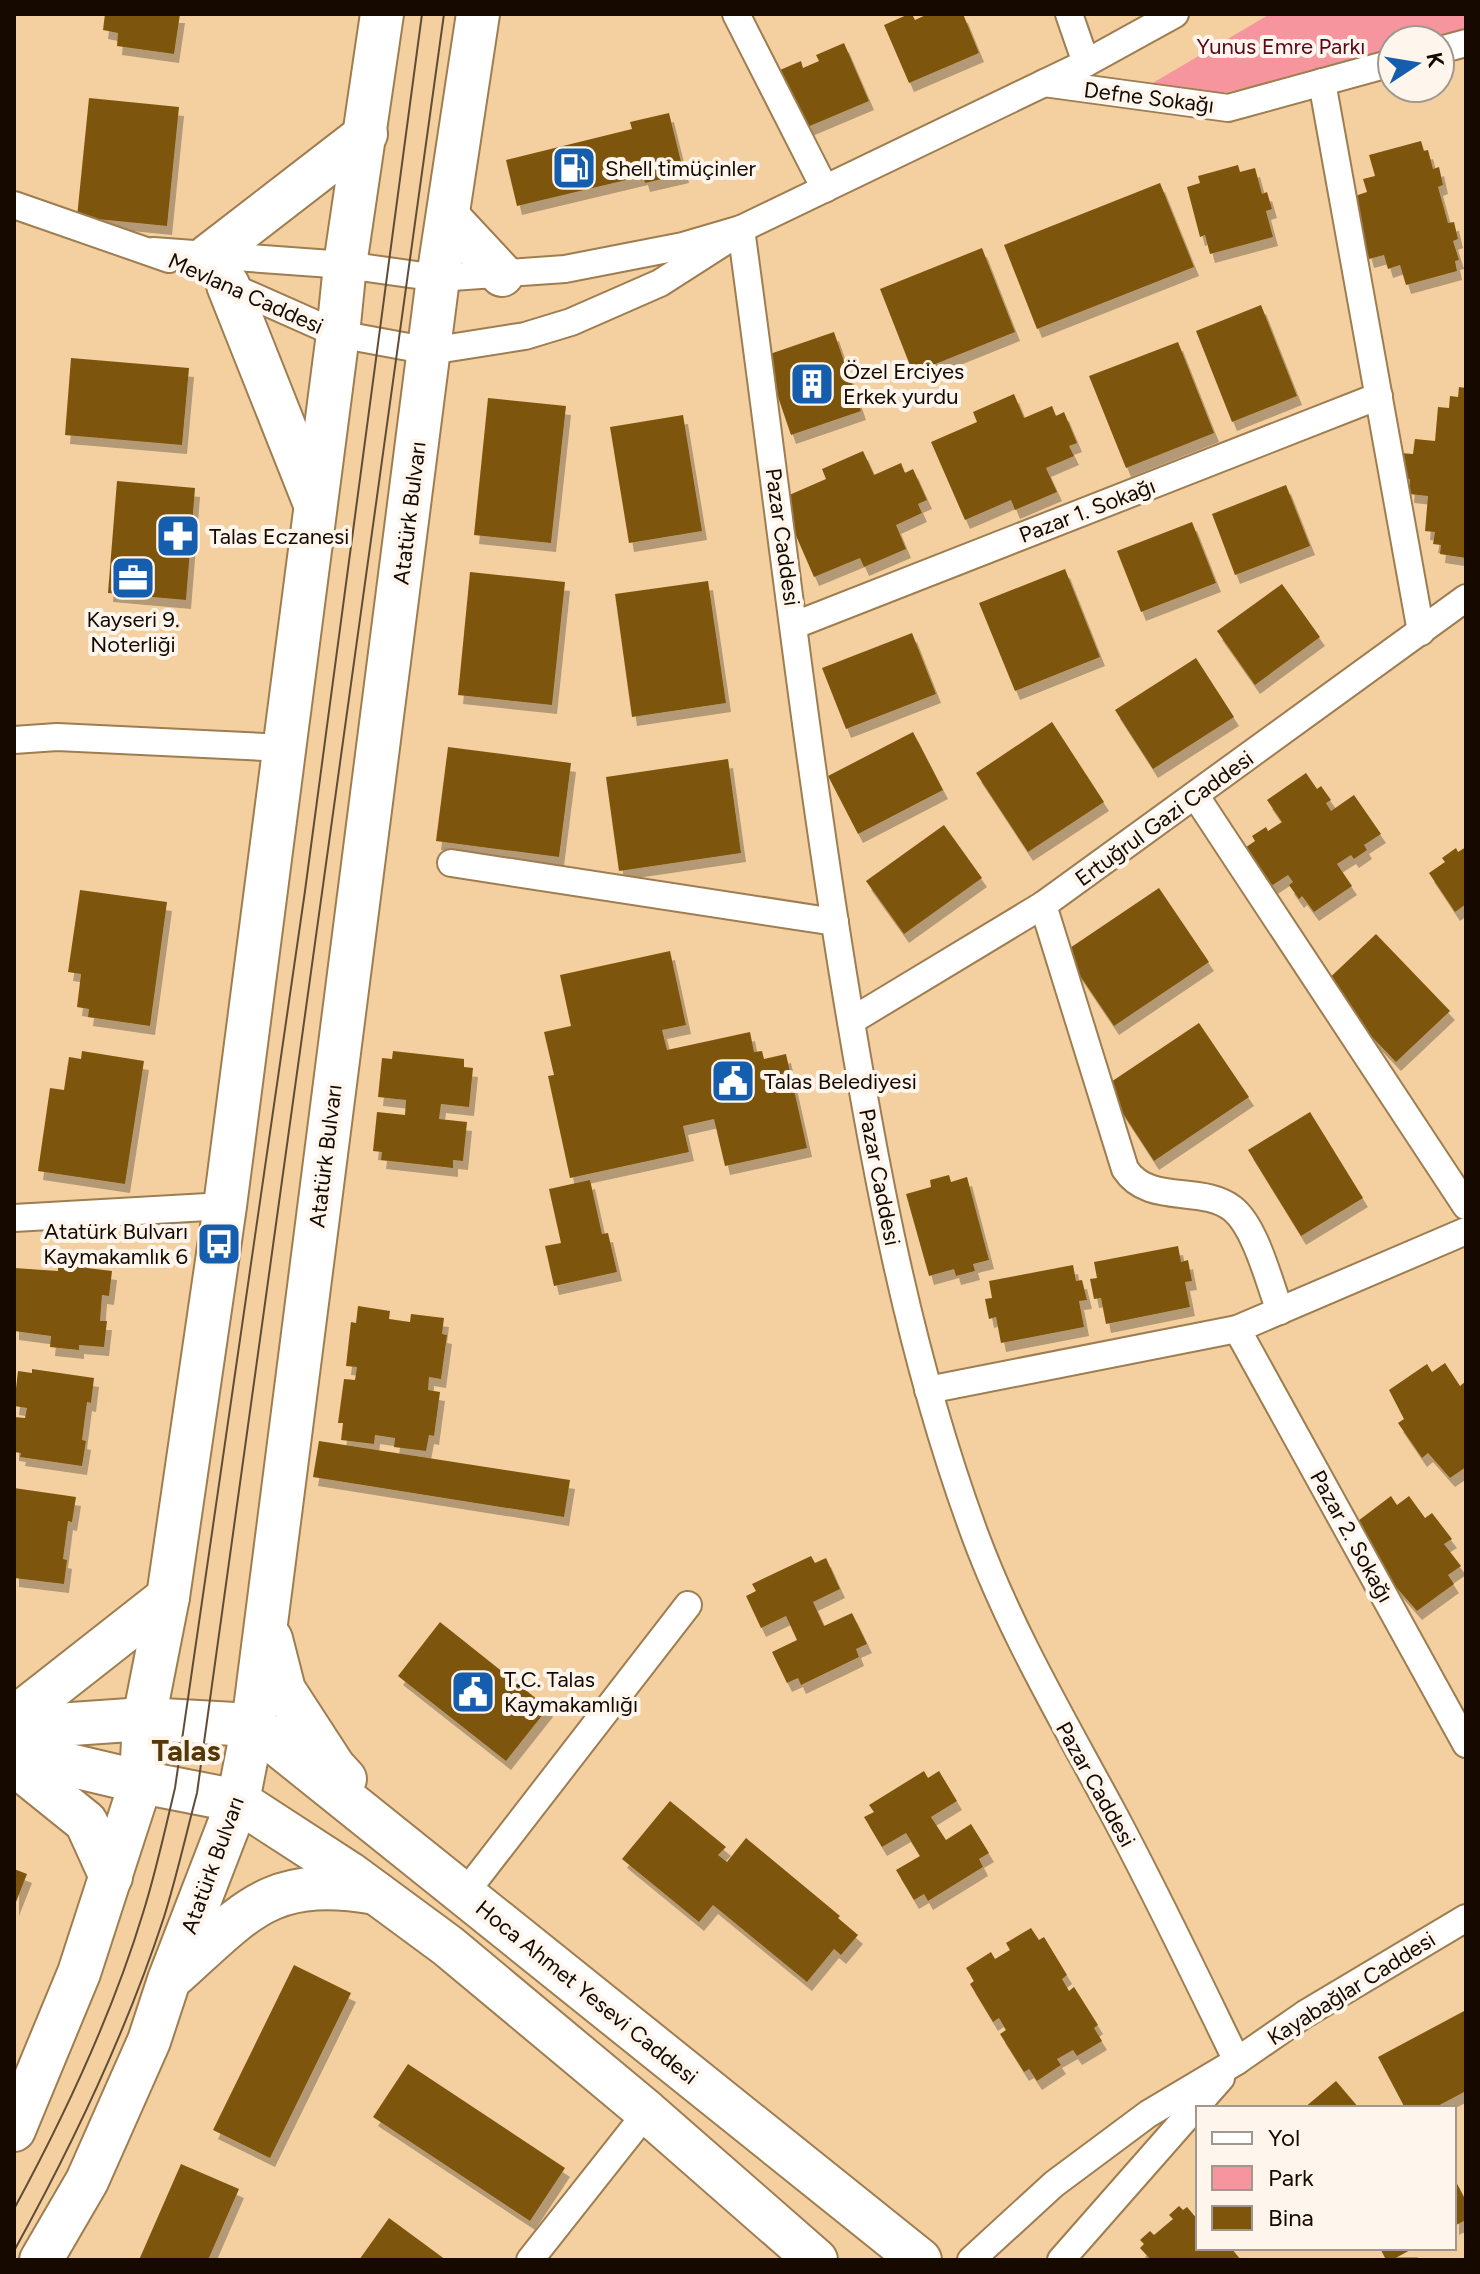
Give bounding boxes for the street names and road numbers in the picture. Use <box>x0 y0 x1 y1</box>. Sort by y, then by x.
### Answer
street label: Defne Sokağı <box>1082 76 1216 119</box>
street label: Mevlana Caddesi <box>164 247 328 340</box>
street label: Atatürk Bulvarı <box>387 440 432 586</box>
street label: Pazar Caddesi <box>759 466 806 608</box>
street label: Pazar 1. Sokağı <box>1015 472 1159 549</box>
street label: Ertuğrul Gazi Caddesi <box>1070 745 1259 892</box>
street label: Atatürk Bulvarı <box>303 1083 348 1229</box>
street label: Pazar Caddesi <box>853 1106 906 1248</box>
street label: Pazar 2. Sokağı <box>1304 1465 1399 1607</box>
street label: Pazar Caddesi <box>1050 1717 1141 1852</box>
street label: Atatürk Bulvarı <box>175 1793 250 1937</box>
street label: Hoca Ahmet Yesevi Caddesi <box>470 1895 703 2090</box>
street label: Kayabağlar Caddesi <box>1262 1926 1440 2051</box>

